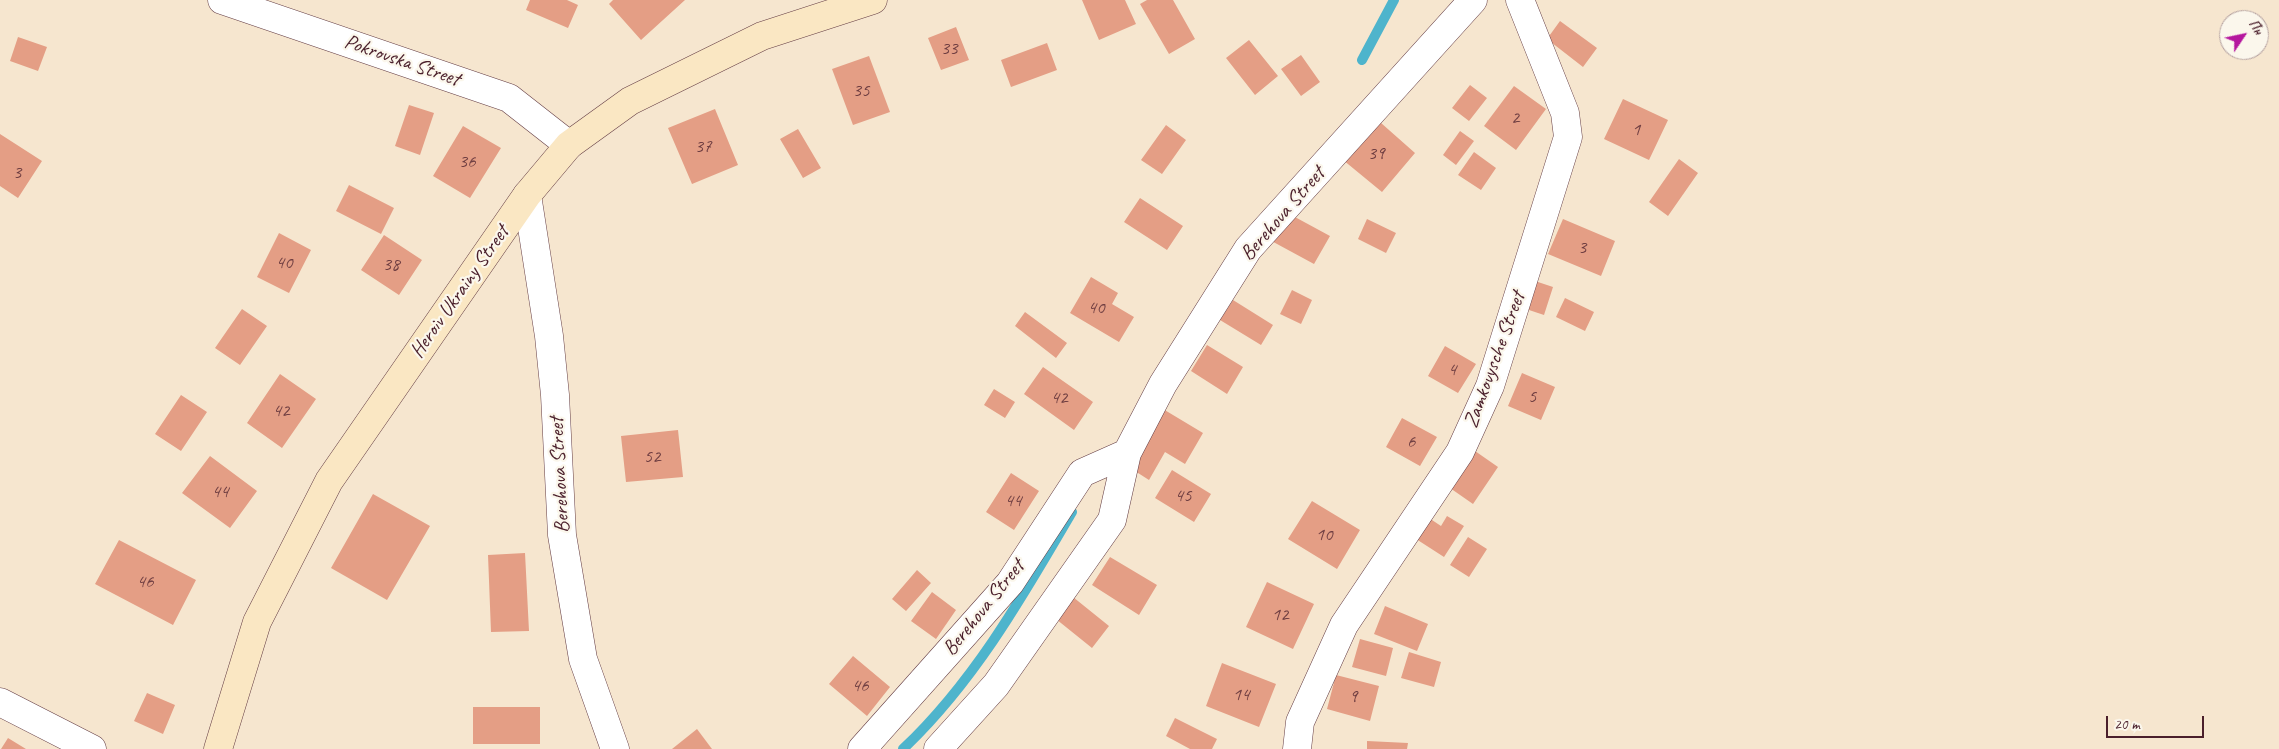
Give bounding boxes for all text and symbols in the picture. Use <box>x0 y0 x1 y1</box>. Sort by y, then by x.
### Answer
north arrow <box>2219 10 2269 60</box>
text: Пн <box>2245 16 2267 38</box>
street label: Pokrovska Street <box>341 29 463 93</box>
house number: 33 <box>940 38 958 60</box>
house number: 35 <box>852 80 870 102</box>
house number: 2 <box>1511 107 1519 129</box>
house number: 1 <box>1632 119 1640 141</box>
house number: 37 <box>694 136 712 158</box>
house number: 39 <box>1367 143 1385 165</box>
house number: 36 <box>458 151 476 173</box>
house number: 3 <box>13 162 21 184</box>
street label: Berehova Street <box>1235 162 1331 266</box>
street label: Heroiv Ukrainy Street <box>405 221 515 363</box>
house number: 3 <box>1578 237 1586 259</box>
house number: 40 <box>275 252 293 274</box>
house number: 38 <box>382 254 400 276</box>
street label: Zamkovysche Street <box>1459 288 1531 432</box>
house number: 40 <box>1087 297 1105 319</box>
house number: 4 <box>1448 359 1456 381</box>
house number: 5 <box>1528 386 1536 408</box>
house number: 42 <box>1050 387 1068 409</box>
house number: 42 <box>272 400 290 422</box>
street label: Berehova Street <box>544 416 576 534</box>
house number: 6 <box>1407 431 1415 453</box>
house number: 52 <box>643 446 661 468</box>
house number: 44 <box>211 481 229 503</box>
house number: 45 <box>1174 485 1192 507</box>
house number: 44 <box>1004 490 1022 512</box>
house number: 10 <box>1315 524 1333 546</box>
street label: Berehova Street <box>938 555 1030 661</box>
house number: 46 <box>136 571 154 593</box>
house number: 12 <box>1271 604 1289 626</box>
house number: 46 <box>851 675 869 697</box>
house number: 14 <box>1232 684 1250 706</box>
house number: 9 <box>1349 686 1357 708</box>
scale bar <box>2109 706 2206 738</box>
text: 20 m <box>2114 715 2140 734</box>

